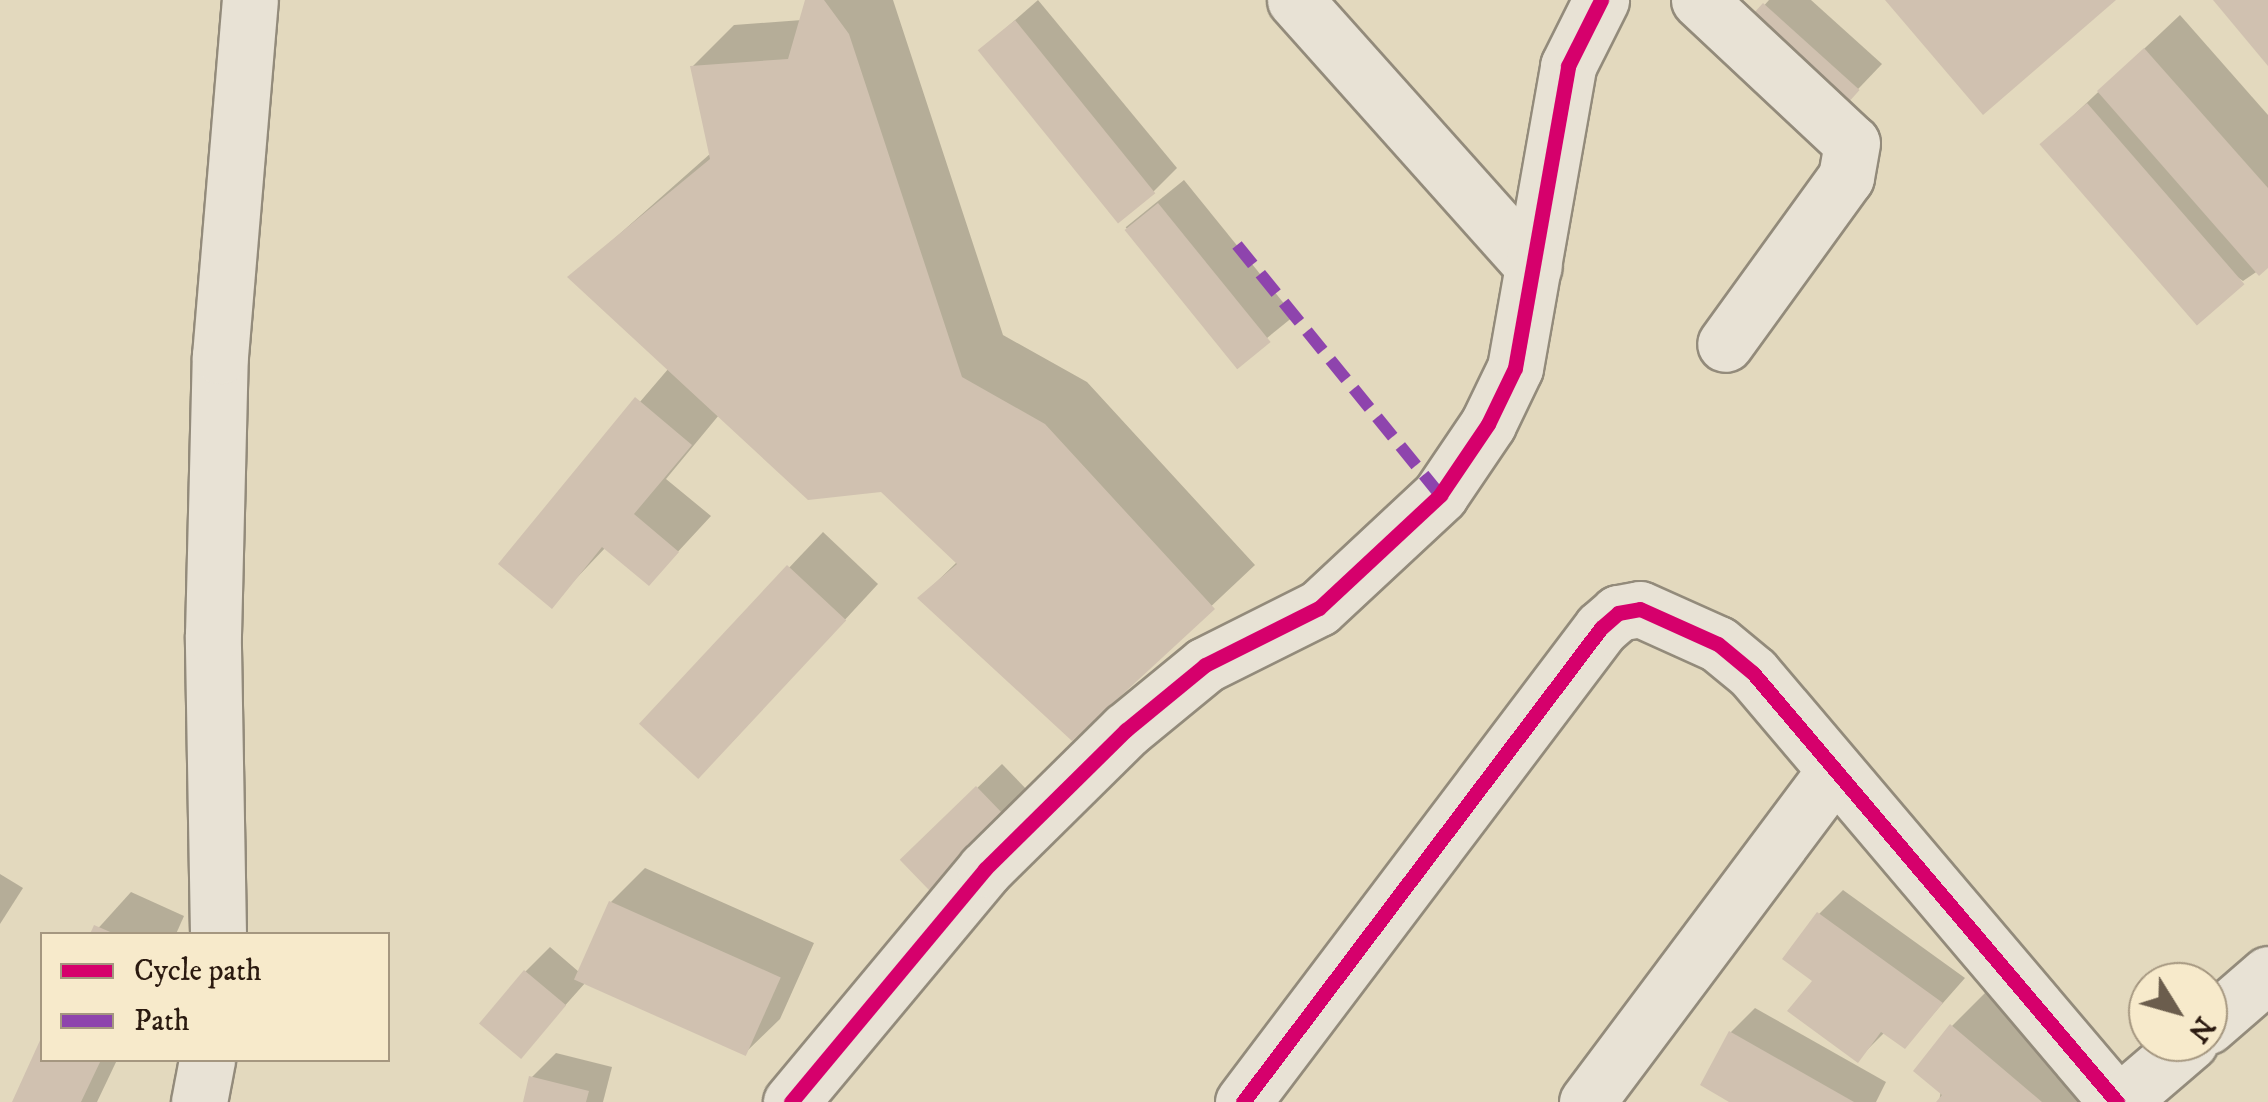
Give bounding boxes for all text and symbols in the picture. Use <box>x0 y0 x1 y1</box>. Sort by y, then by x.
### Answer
legend <box>40 932 390 1062</box>
text: Cycle path <box>134 953 262 990</box>
north arrow <box>2128 962 2228 1062</box>
text: Path <box>134 1003 190 1040</box>
text: N <box>2180 1009 2222 1049</box>

